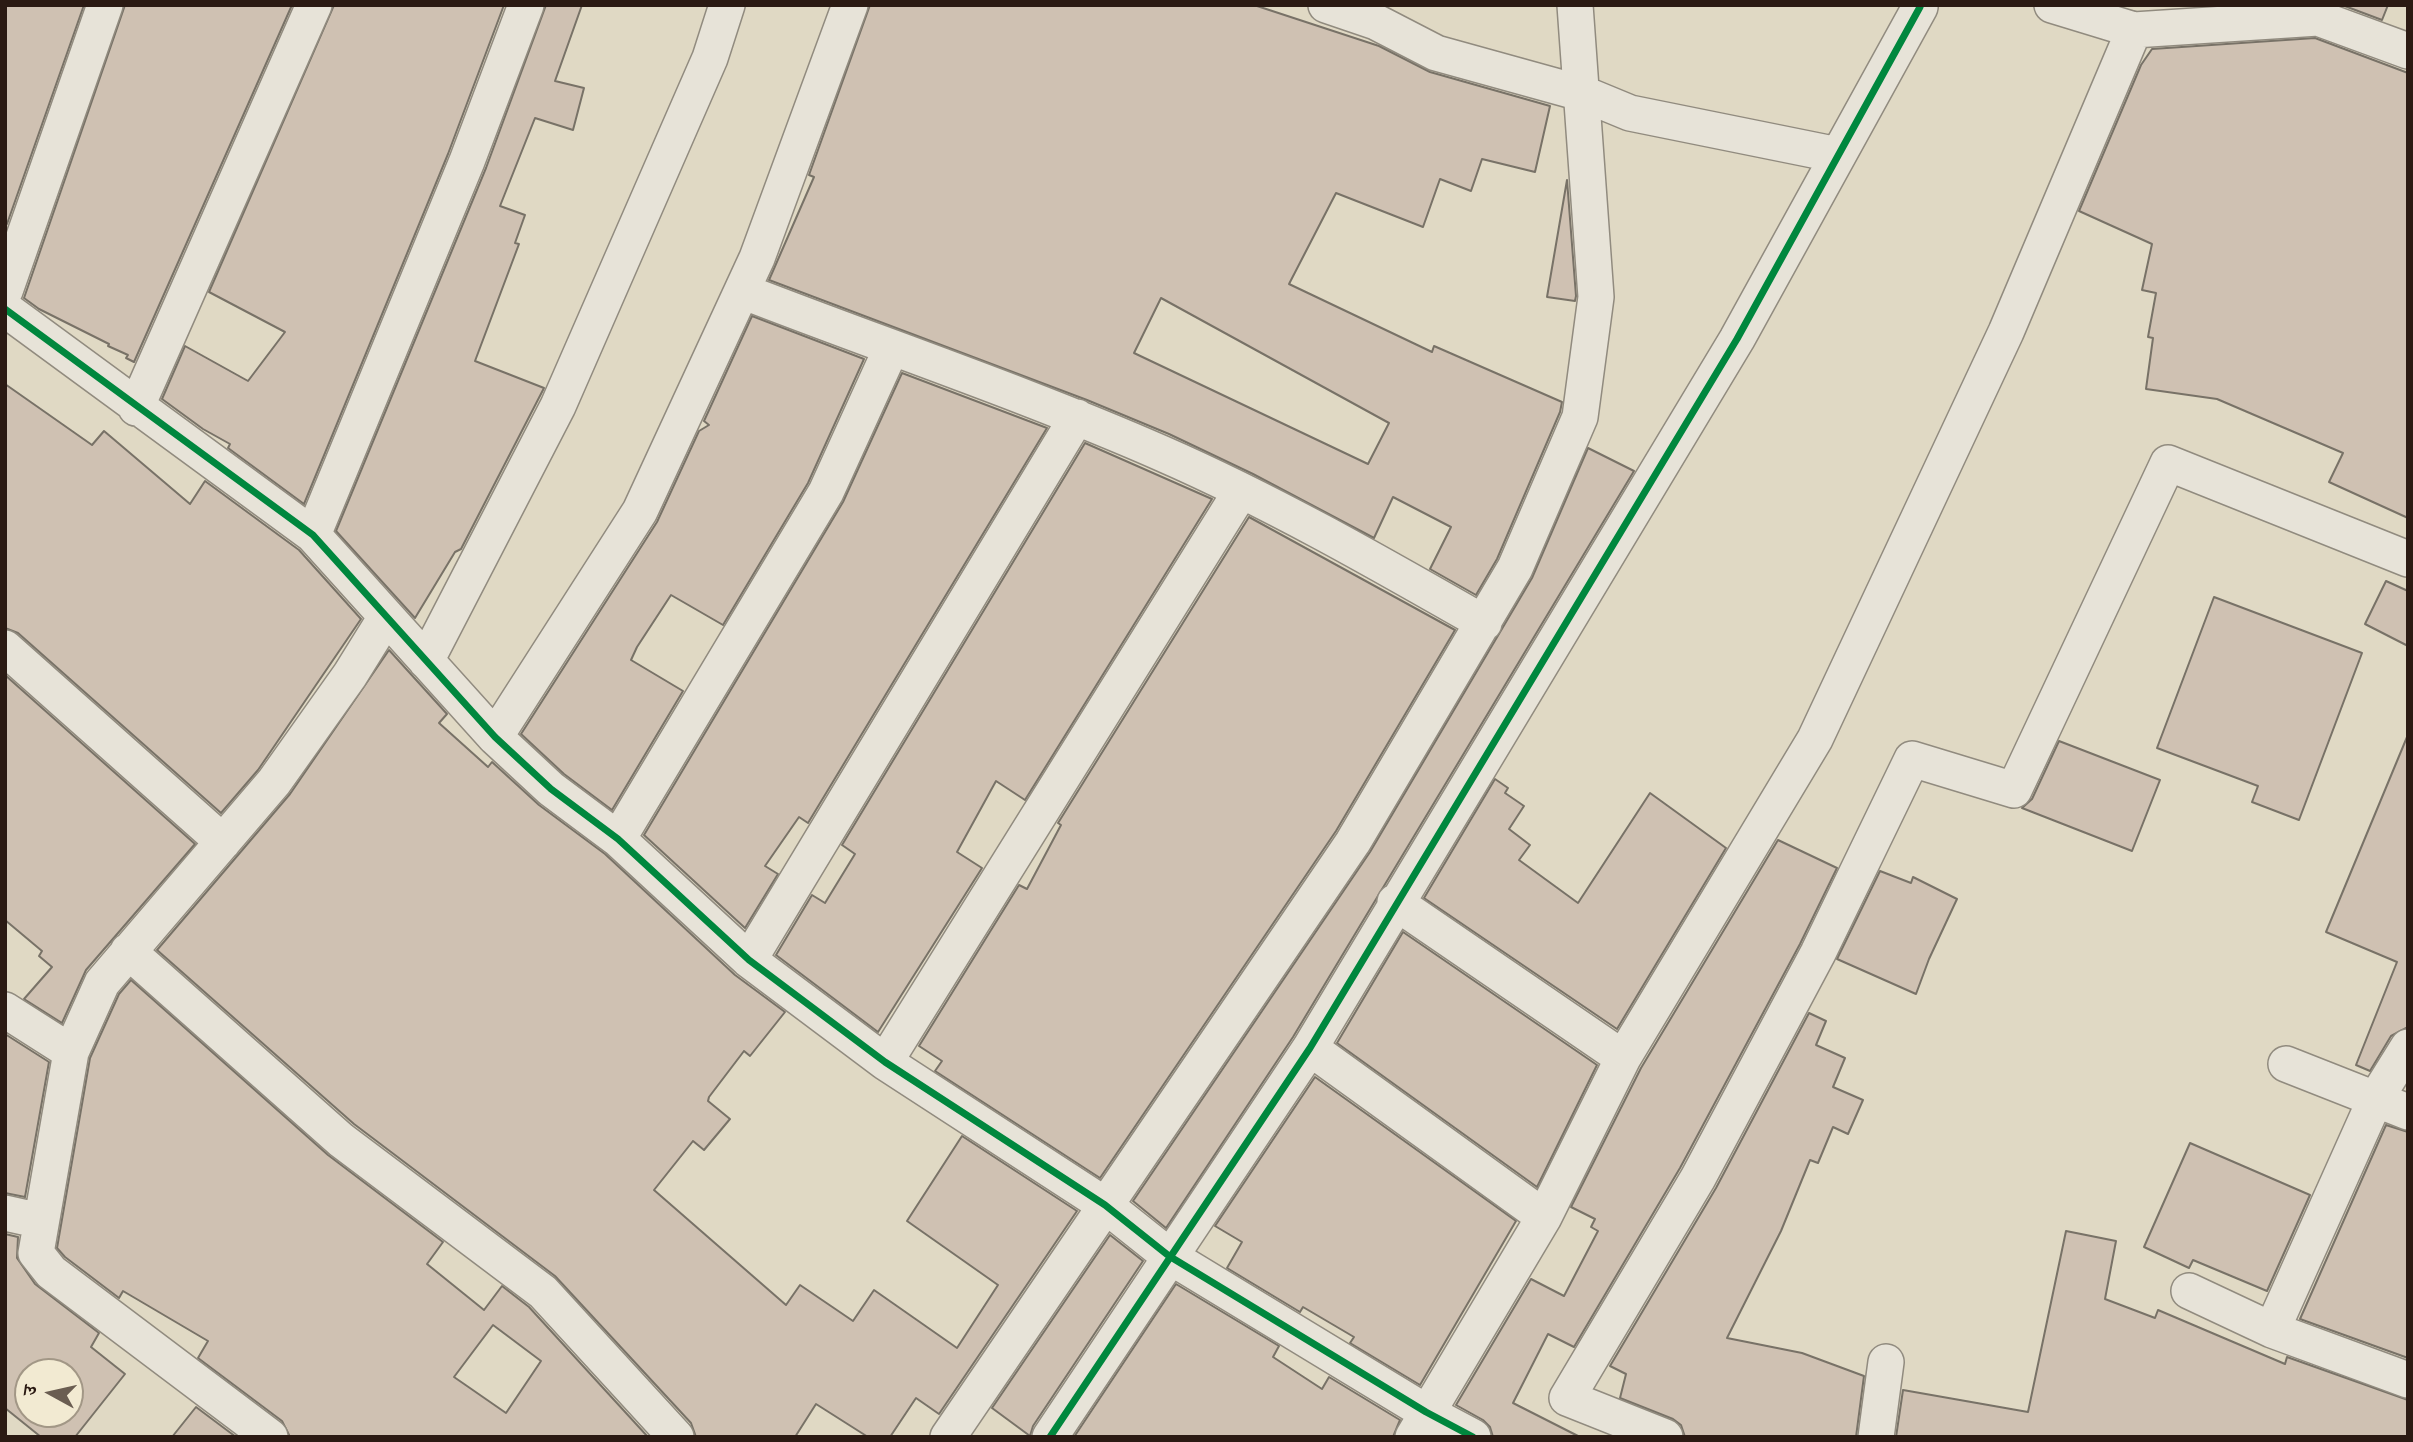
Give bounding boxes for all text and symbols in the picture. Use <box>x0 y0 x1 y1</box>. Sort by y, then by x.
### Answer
north arrow <box>14 1358 84 1428</box>
text: उ <box>17 1384 43 1397</box>

